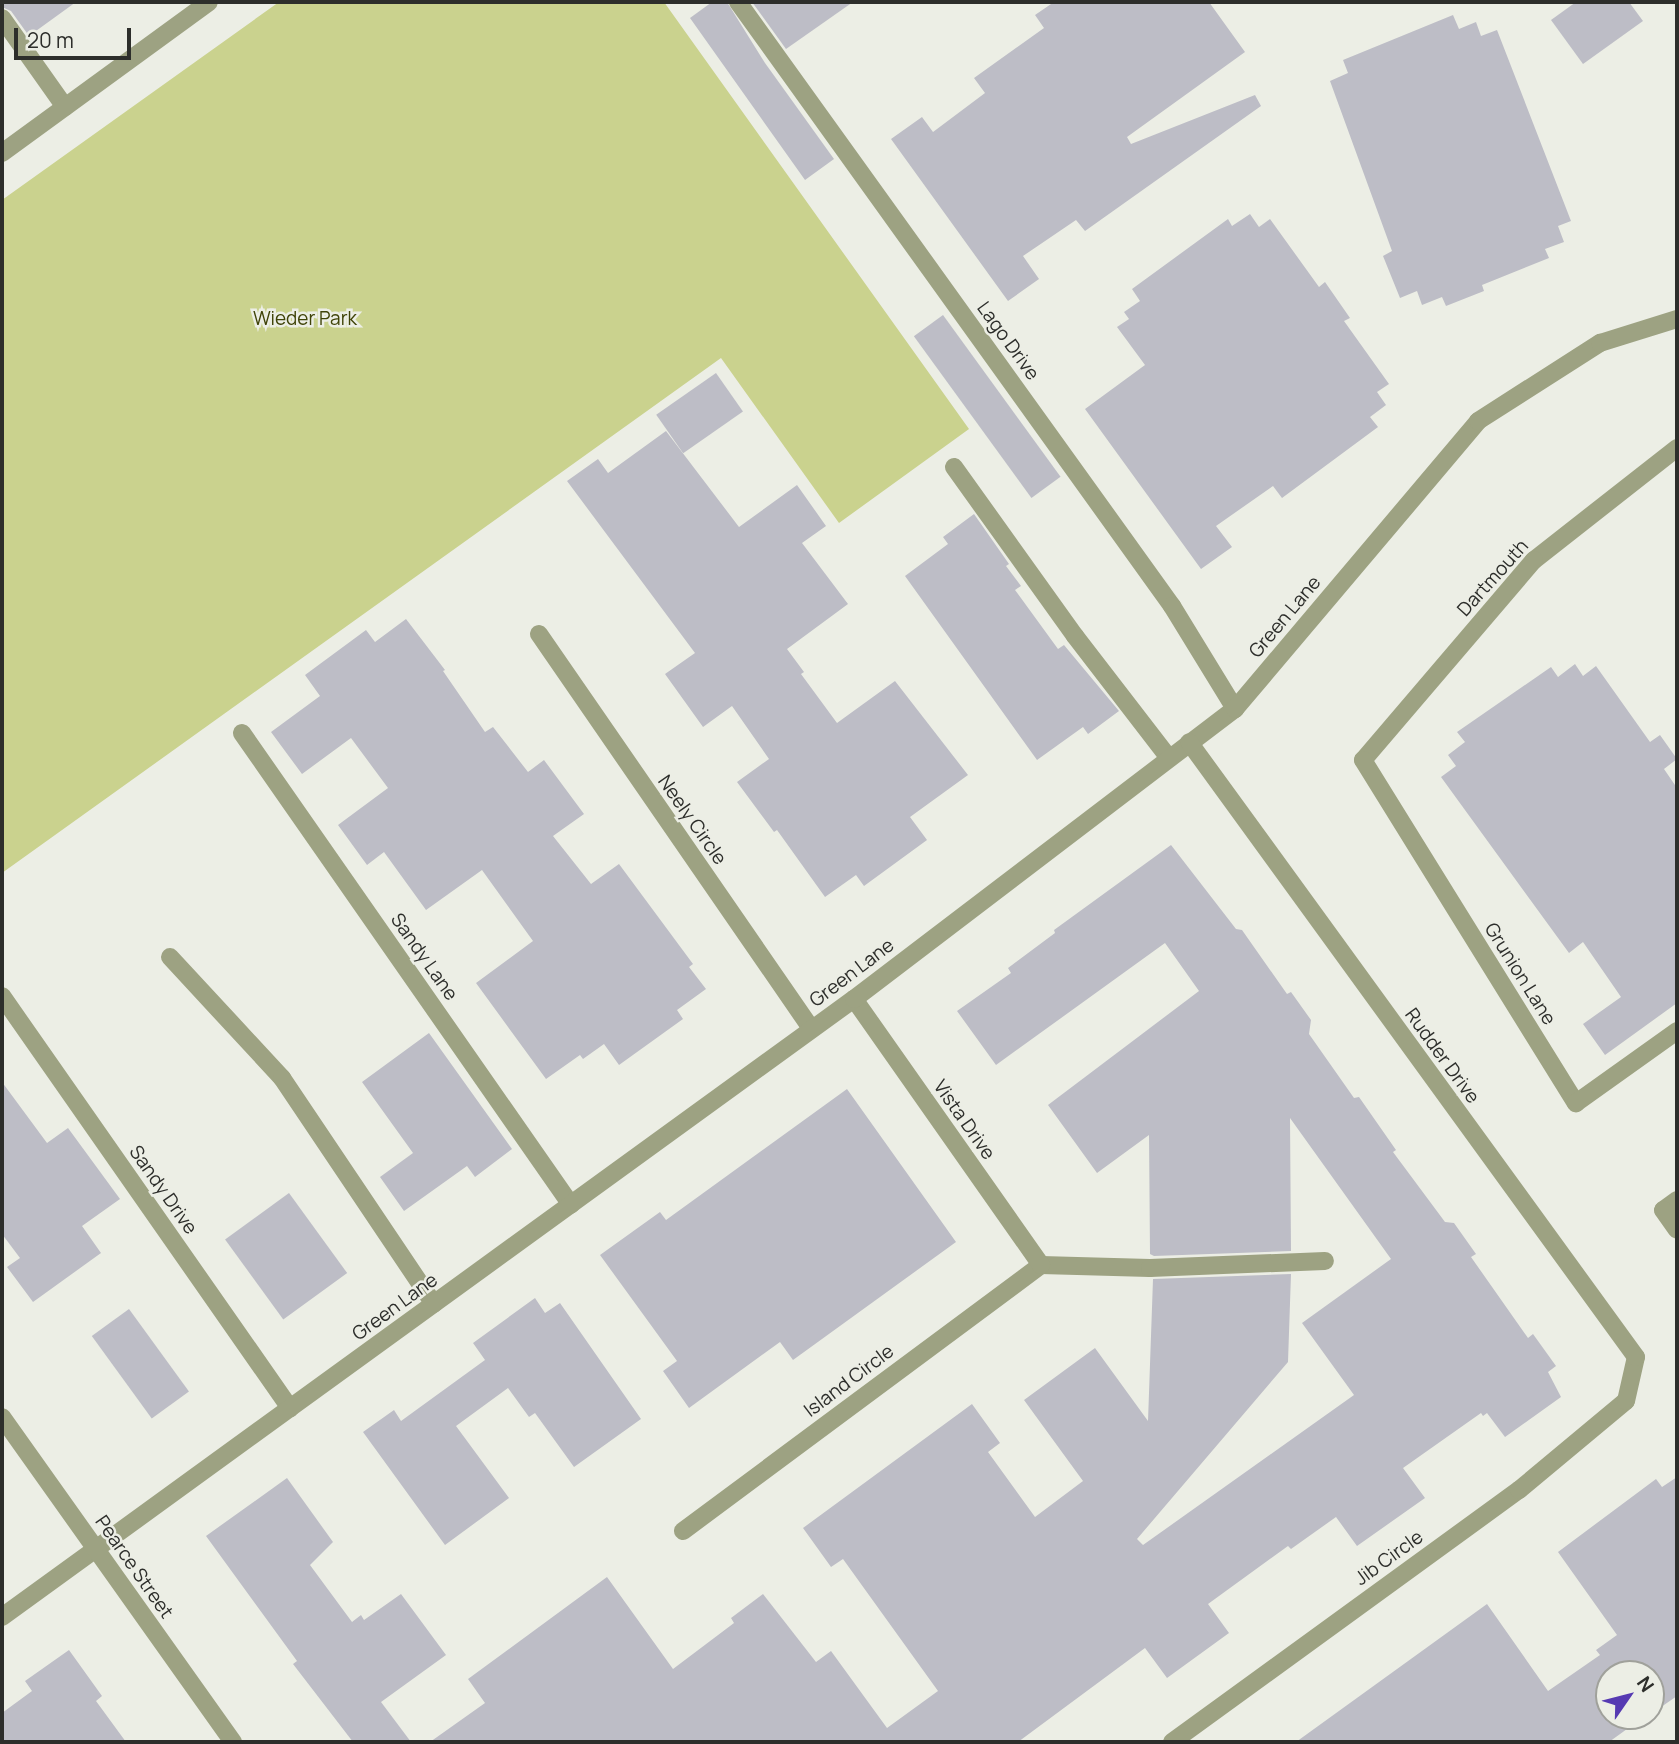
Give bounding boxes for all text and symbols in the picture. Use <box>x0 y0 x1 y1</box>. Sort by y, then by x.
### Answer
scale bar <box>18 14 135 58</box>
text: 20 m <box>27 26 74 54</box>
street label: Lago Drive <box>972 298 1044 384</box>
park label: Wieder Park <box>253 308 357 330</box>
street label: Dartmouth <box>1453 535 1533 621</box>
street label: Green Lane <box>1244 572 1326 662</box>
street label: Neely Circle <box>653 771 731 869</box>
street label: Sandy Lane <box>386 909 462 1005</box>
street label: Grunion Lane <box>1480 919 1560 1029</box>
street label: Green Lane <box>805 934 899 1012</box>
street label: Rudder Drive <box>1400 1004 1484 1108</box>
street label: Vista Drive <box>928 1076 1000 1164</box>
street label: Sandy Drive <box>124 1141 202 1239</box>
street label: Green Lane <box>348 1268 442 1346</box>
street label: Island Circle <box>800 1340 898 1422</box>
street label: Pearce Street <box>90 1511 178 1623</box>
street label: Jib Circle <box>1350 1526 1428 1590</box>
north arrow <box>1595 1660 1665 1730</box>
text: N <box>1631 1671 1660 1697</box>

